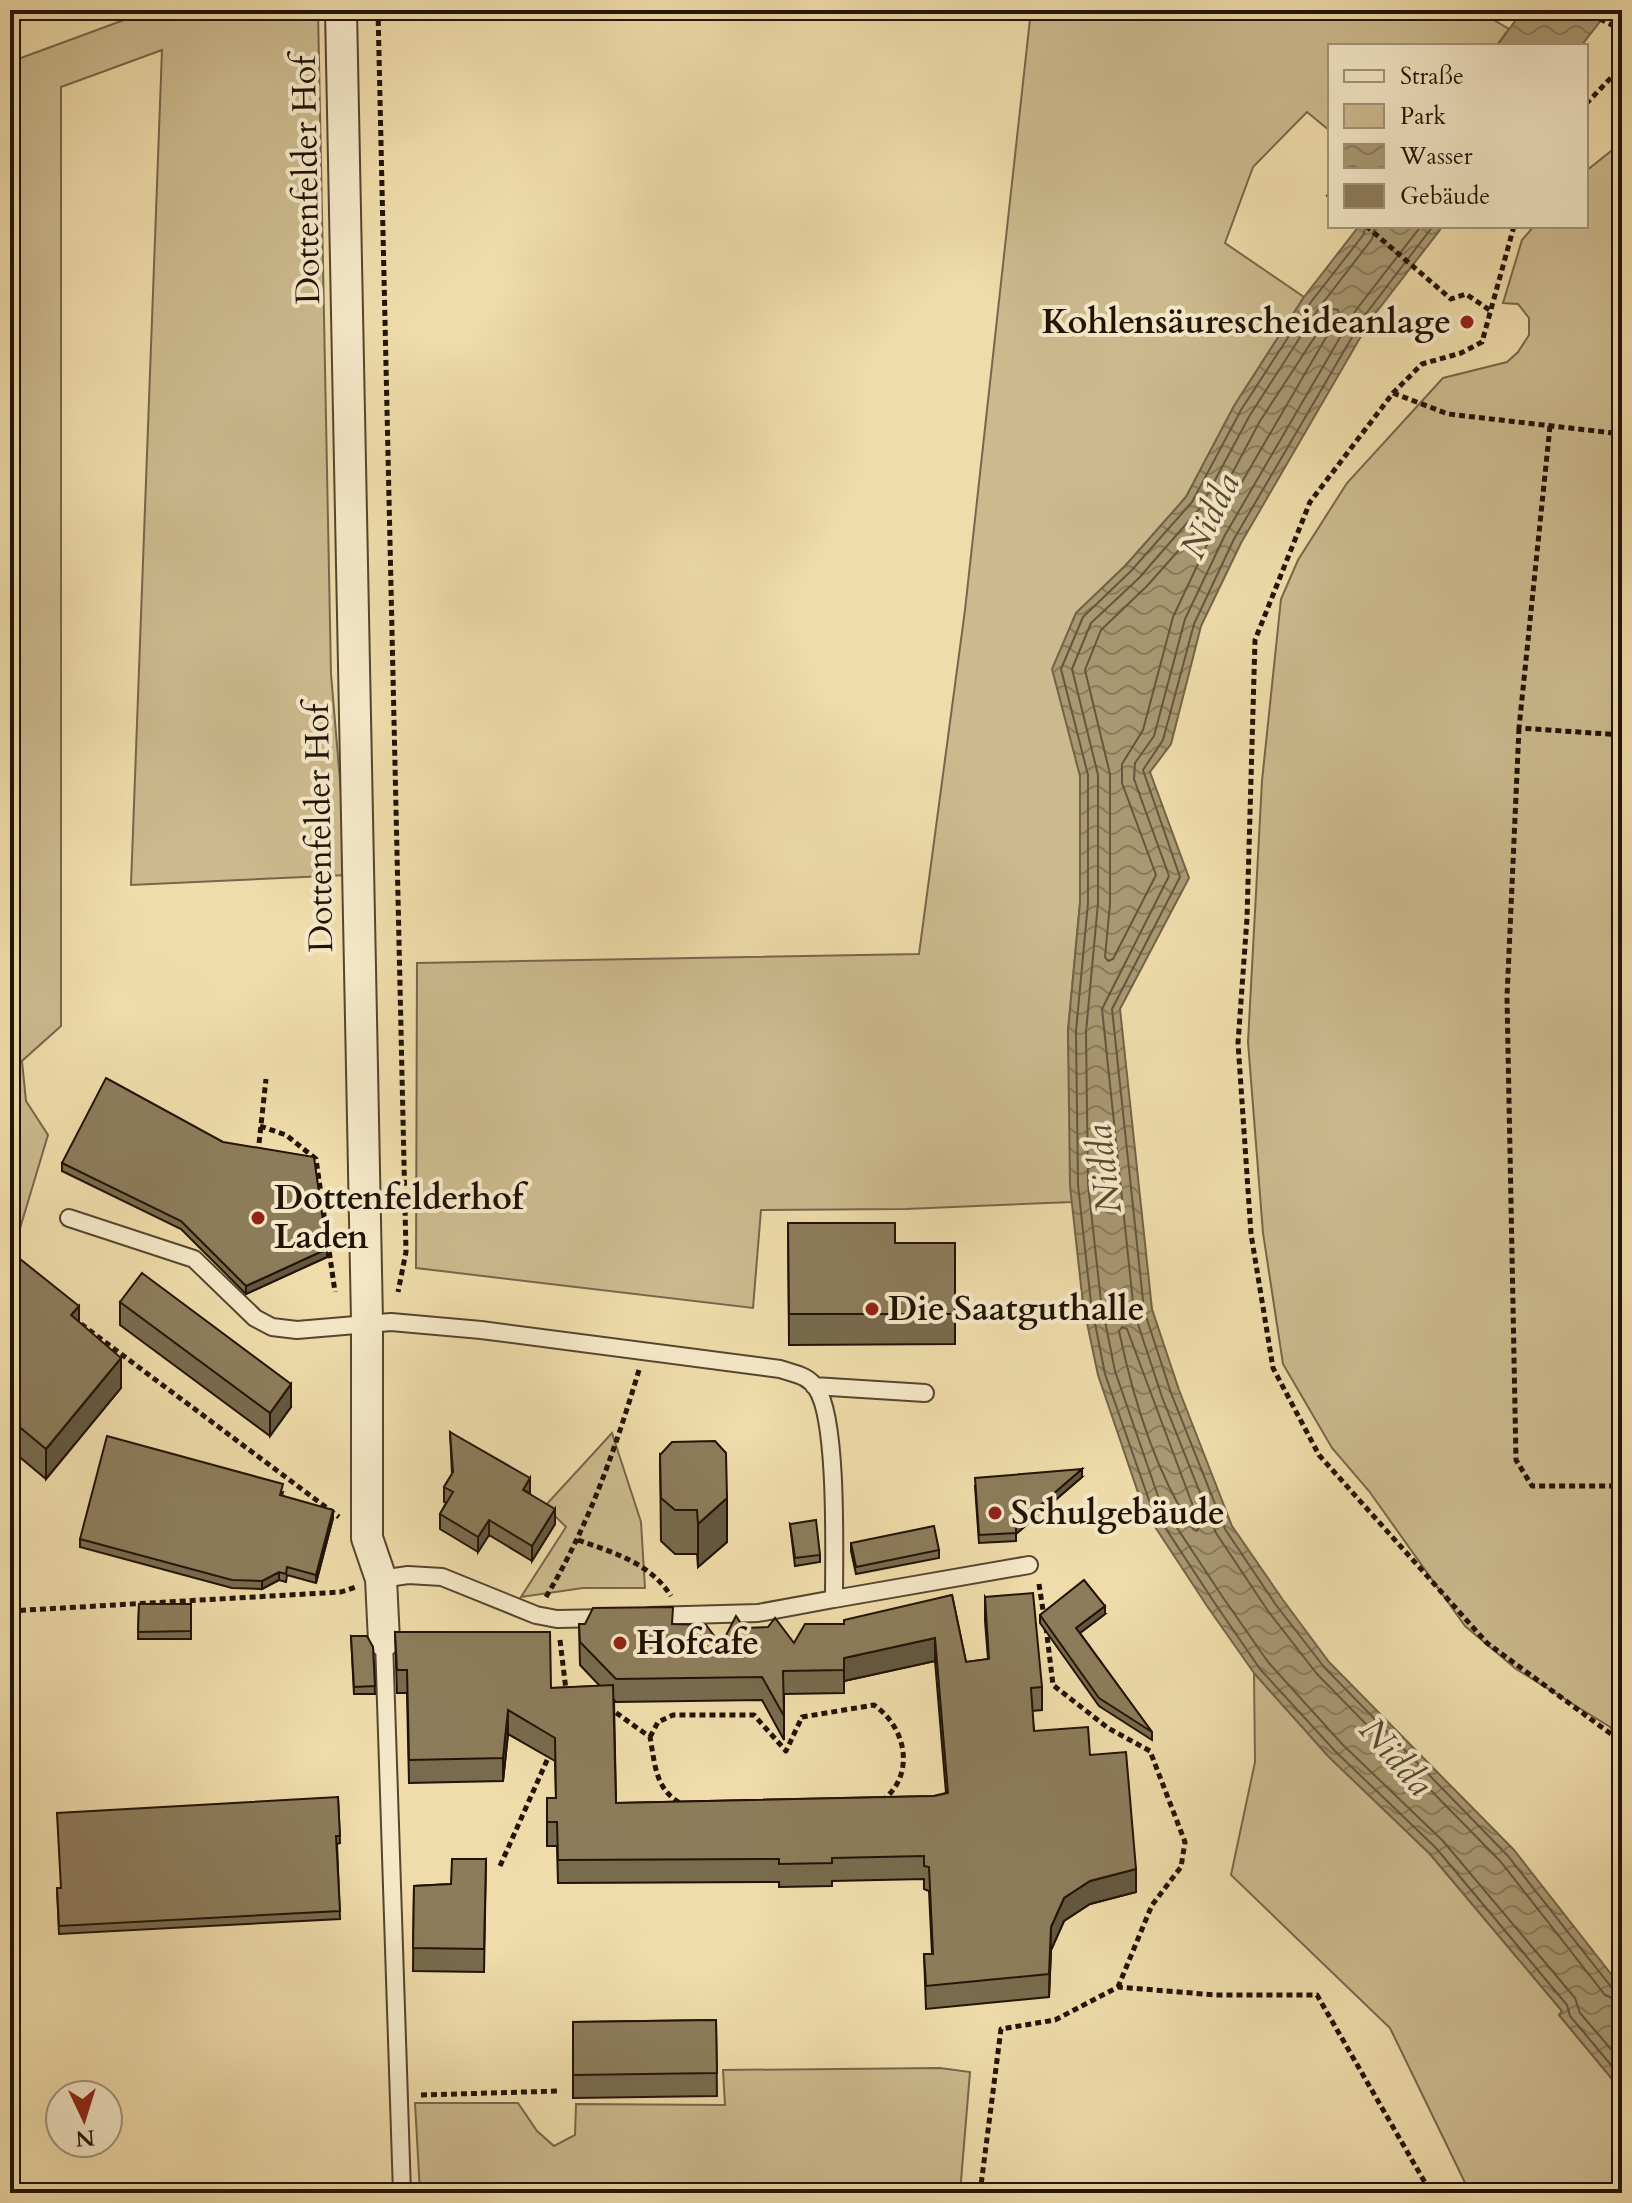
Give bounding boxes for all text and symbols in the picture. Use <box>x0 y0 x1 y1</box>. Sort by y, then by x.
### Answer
legend <box>1328 44 1588 228</box>
street label: Dottenfelder Hof <box>281 50 331 305</box>
text: Straße <box>1400 60 1464 93</box>
text: Park <box>1400 100 1446 133</box>
text: Wasser <box>1399 140 1473 173</box>
text: Gebäude <box>1400 180 1490 213</box>
place label: Kohlensäurescheideanlage <box>1042 299 1451 345</box>
marker: Kohlensäurescheideanlage <box>1458 313 1476 331</box>
water label: Nidda <box>1168 465 1252 567</box>
street label: Dottenfelder Hof <box>294 698 344 953</box>
water label: Nidda <box>1074 1122 1134 1216</box>
place label: Dottenfelderhof Laden <box>274 1175 529 1260</box>
marker: Dottenfelderhof Laden <box>249 1209 267 1227</box>
place label: Die Saatguthalle <box>888 1286 1144 1332</box>
marker: Die Saatguthalle <box>863 1300 881 1318</box>
place label: Schulgebäude <box>1011 1490 1225 1536</box>
marker: Schulgebäude <box>986 1504 1004 1522</box>
place label: Hofcafe <box>636 1620 759 1666</box>
marker: Hofcafe <box>611 1634 629 1652</box>
water label: Nidda <box>1348 1707 1444 1807</box>
north arrow <box>44 2079 124 2159</box>
text: N <box>75 2122 96 2154</box>

